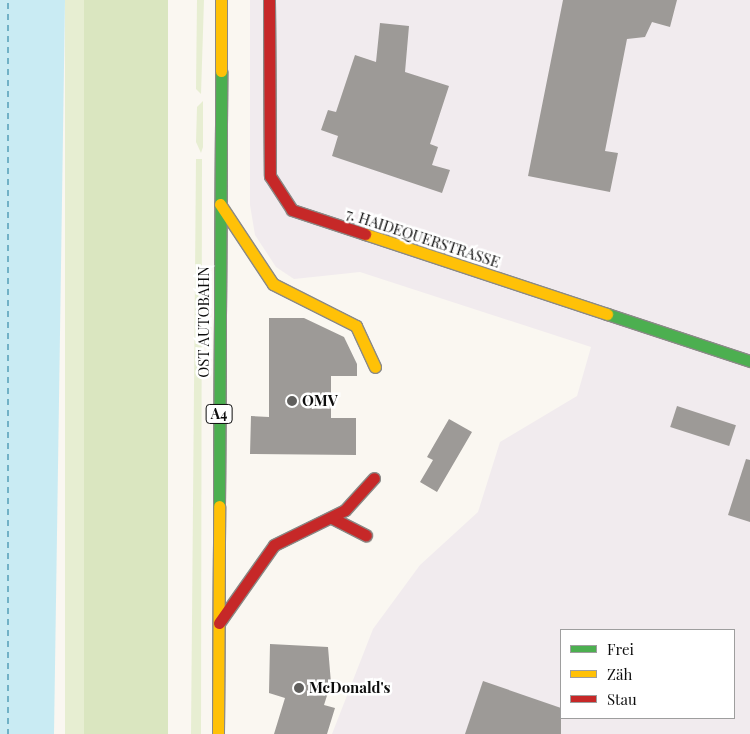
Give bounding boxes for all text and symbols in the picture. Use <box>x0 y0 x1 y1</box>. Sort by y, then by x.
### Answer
street label: 7. HAIDEQUERSTRASSE <box>344 205 502 271</box>
street label: OST AUTOBAHN <box>195 266 213 378</box>
place label: OMV <box>302 392 338 410</box>
marker: OMV <box>286 395 298 407</box>
road number: A4 <box>205 402 233 426</box>
legend <box>560 629 735 719</box>
text: Frei <box>607 639 634 659</box>
text: Zäh <box>607 664 632 684</box>
place label: McDonald's <box>309 679 390 697</box>
marker: McDonald's <box>293 682 305 694</box>
text: Stau <box>607 689 637 709</box>

